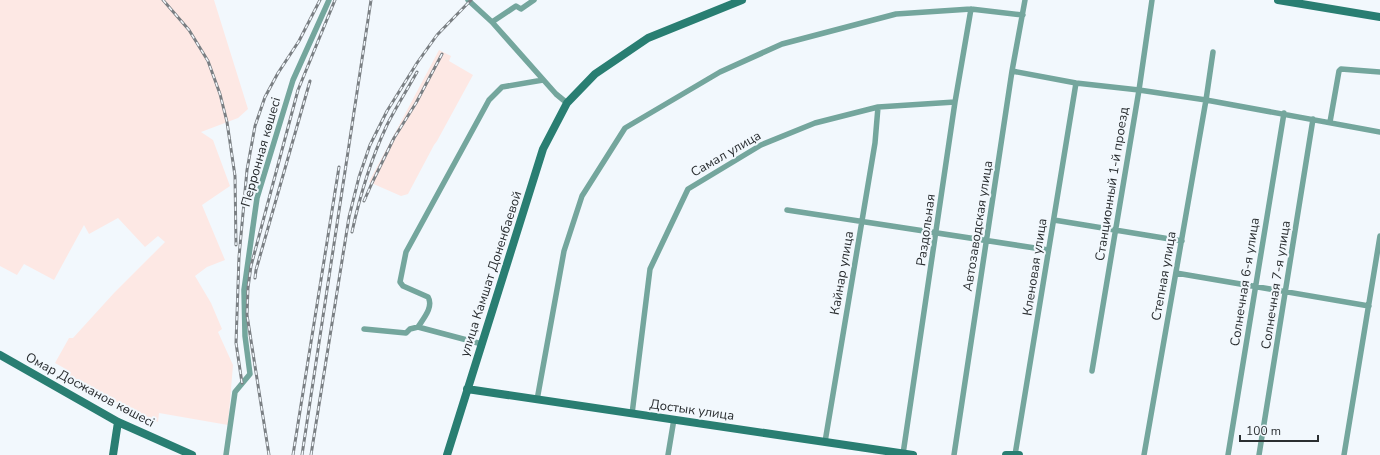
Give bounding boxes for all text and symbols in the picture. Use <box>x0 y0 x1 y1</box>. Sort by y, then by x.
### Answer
street label: Перронная көшесі <box>237 95 285 209</box>
street label: Станционный 1-й проезд <box>1091 105 1133 262</box>
street label: Самал улица <box>688 127 764 181</box>
street label: Автозаводская улица <box>959 159 997 293</box>
street label: улица Камшат Доненбаевой <box>456 189 526 359</box>
street label: Раздольная <box>912 193 940 267</box>
street label: Солнечная 6-я улица <box>1226 216 1264 348</box>
street label: Кленовая улица <box>1018 217 1052 317</box>
street label: Солнечная 7-я улица <box>1257 219 1295 351</box>
street label: Кайнар улица <box>826 230 858 316</box>
street label: Степная улица <box>1147 230 1181 322</box>
street label: Омар Досжанов көшесі <box>22 348 158 432</box>
street label: Достык улица <box>648 395 736 425</box>
scale bar <box>1240 417 1318 443</box>
text: 100 m <box>1246 423 1281 439</box>

